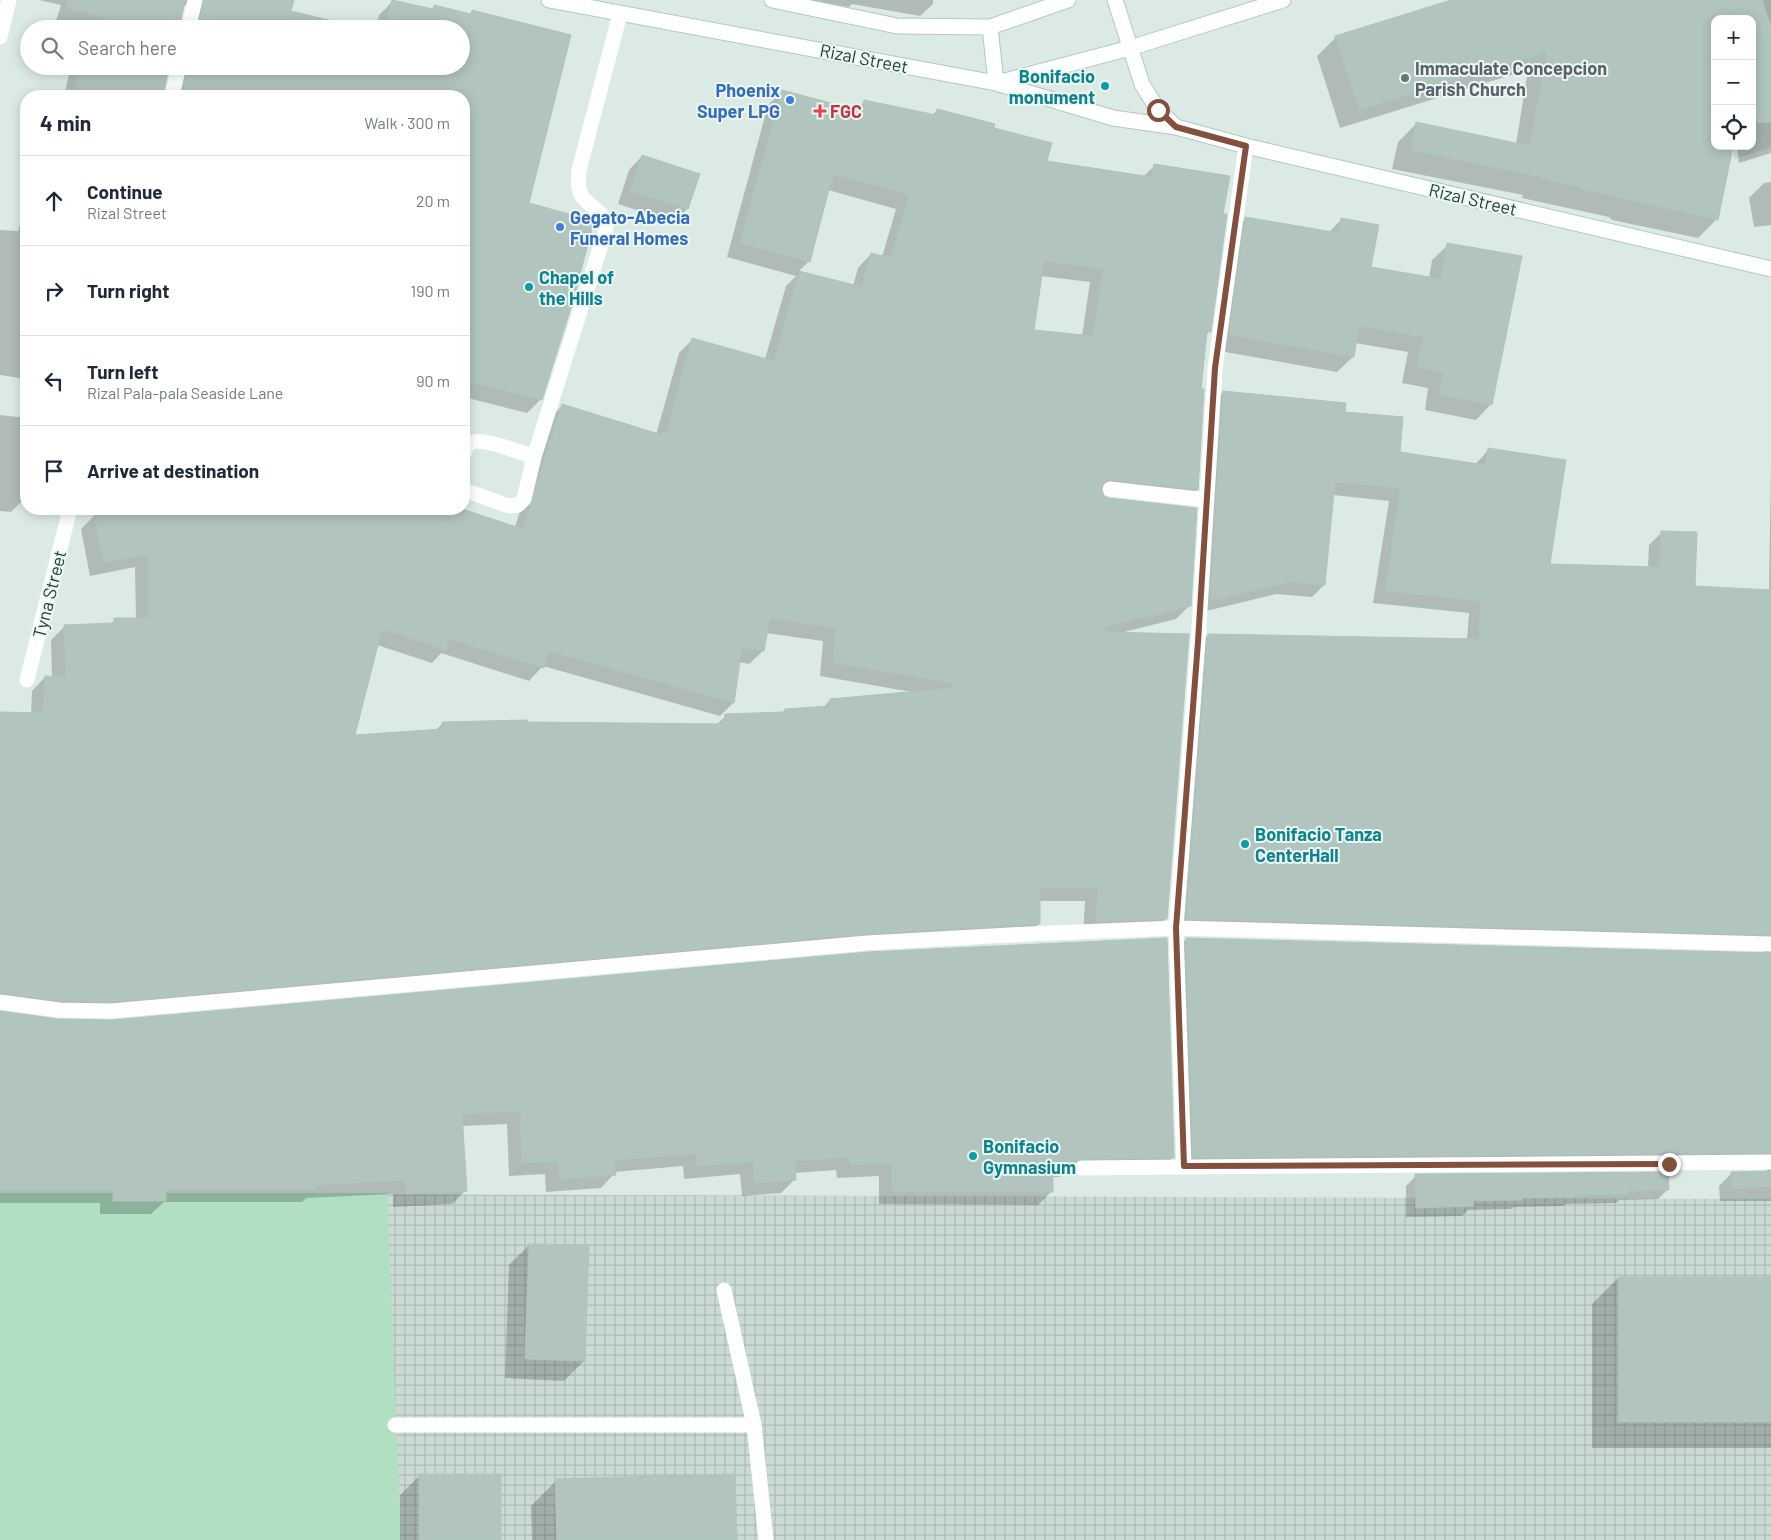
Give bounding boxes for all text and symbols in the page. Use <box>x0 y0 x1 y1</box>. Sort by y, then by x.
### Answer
map controls <box>1711 15 1756 150</box>
button: + <box>1711 15 1756 60</box>
search box <box>20 20 470 75</box>
icon: search <box>38 34 66 62</box>
text: Search here <box>78 36 177 59</box>
street label: Rizal Street <box>818 39 910 77</box>
place label: Immaculate Concepcion Parish Church <box>1415 57 1607 100</box>
button: − <box>1711 60 1756 105</box>
place label: Bonifacio monument <box>1009 65 1095 108</box>
marker: Immaculate Concepcion Parish Church <box>1399 72 1411 84</box>
place label: Phoenix Super LPG <box>697 79 780 122</box>
marker: Bonifacio monument <box>1099 80 1111 92</box>
marker: Phoenix Super LPG <box>784 94 796 106</box>
route start <box>1147 99 1170 122</box>
place label: FGC <box>830 100 862 122</box>
marker: FGC <box>814 105 826 117</box>
button: locate <box>1711 105 1756 150</box>
text: 4 min <box>40 110 91 135</box>
text: Walk · 300 m <box>364 113 450 132</box>
street label: Rizal Street <box>1427 178 1519 220</box>
text: Continue <box>87 180 163 203</box>
icon: ahead <box>40 187 68 215</box>
text: 20 m <box>416 191 450 210</box>
text: Rizal Street <box>87 203 167 222</box>
place label: Gegato-Abecia Funeral Homes <box>570 206 690 249</box>
marker: Gegato-Abecia Funeral Homes <box>554 221 566 233</box>
place label: Chapel of the Hills <box>539 266 614 309</box>
icon: right <box>40 277 68 305</box>
text: Turn right <box>87 279 169 302</box>
text: 190 m <box>411 281 450 300</box>
marker: Chapel of the Hills <box>523 281 535 293</box>
text: Turn left <box>87 360 158 383</box>
icon: left <box>40 367 68 395</box>
text: 90 m <box>416 371 450 390</box>
text: Rizal Pala-pala Seaside Lane <box>87 383 283 402</box>
icon: arrive <box>40 457 68 485</box>
text: Arrive at destination <box>87 459 259 482</box>
street label: Tyna Street <box>27 548 71 640</box>
place label: Bonifacio Tanza CenterHall <box>1255 823 1382 866</box>
marker: Bonifacio Tanza CenterHall <box>1239 838 1251 850</box>
place label: Bonifacio Gymnasium <box>983 1135 1076 1178</box>
marker: Bonifacio Gymnasium <box>967 1150 979 1162</box>
route end <box>1658 1153 1681 1176</box>

